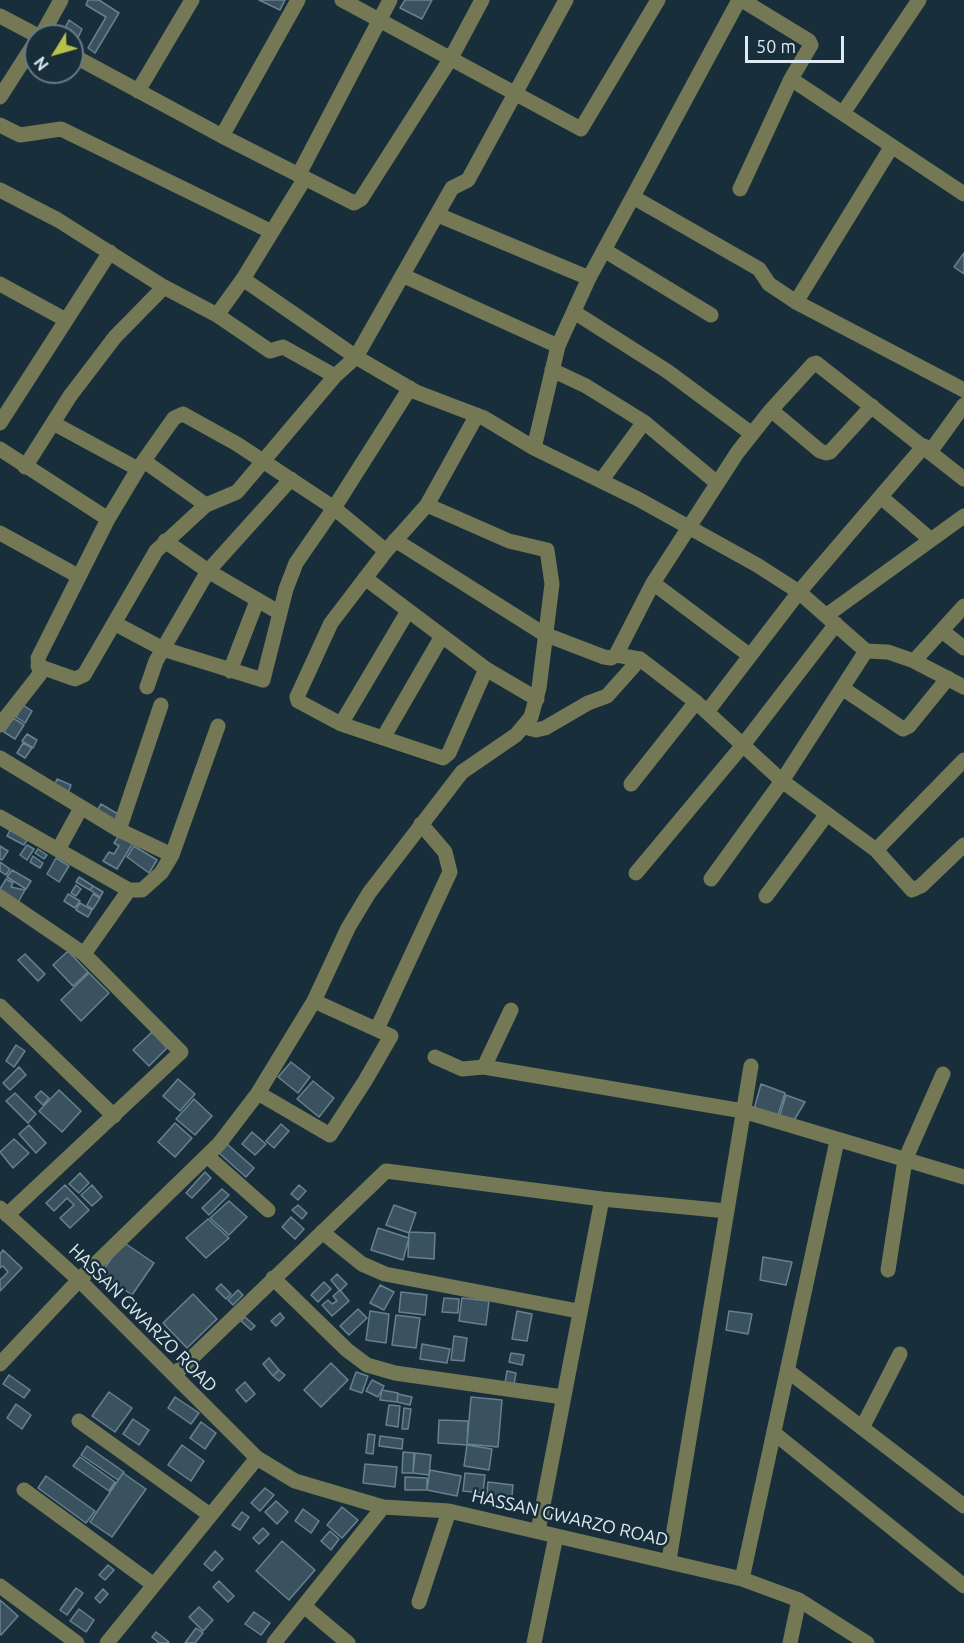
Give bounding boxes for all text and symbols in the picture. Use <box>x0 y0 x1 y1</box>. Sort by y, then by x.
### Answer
north arrow <box>24 24 84 84</box>
scale bar <box>748 24 847 62</box>
text: 50 m <box>756 36 796 56</box>
text: N <box>30 53 52 74</box>
street label: HASSAN GWARZO ROAD <box>64 1239 222 1397</box>
street label: HASSAN GWARZO ROAD <box>470 1485 670 1551</box>

